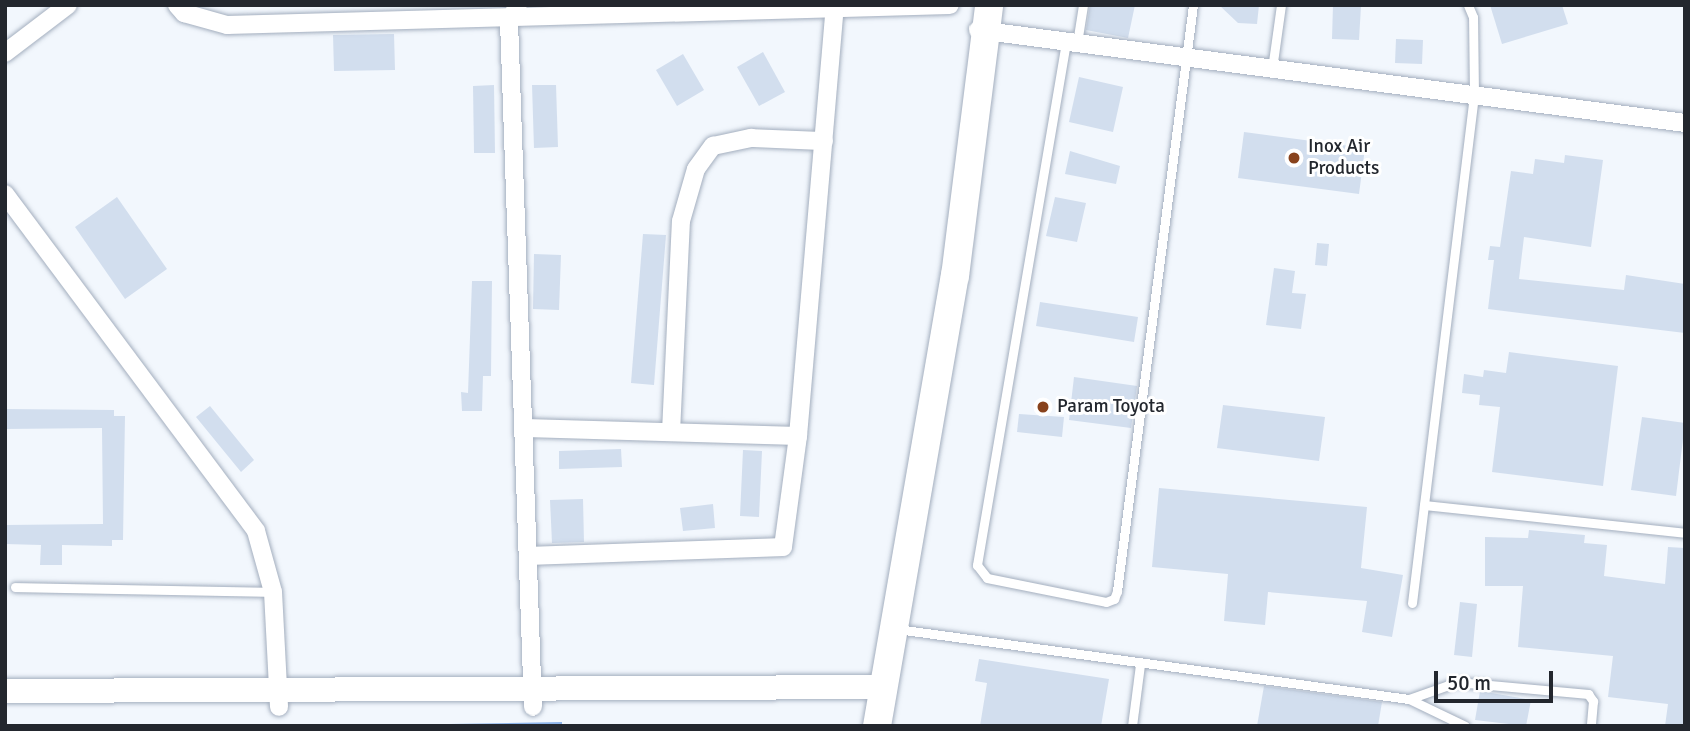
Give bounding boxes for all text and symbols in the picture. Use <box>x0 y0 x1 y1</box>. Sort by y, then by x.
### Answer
place label: Inox Air Products <box>1308 136 1379 180</box>
marker: Inox Air Products <box>1286 150 1302 166</box>
place label: Param Toyota <box>1057 396 1165 418</box>
marker: Param Toyota <box>1035 399 1051 415</box>
scale bar <box>1438 658 1557 702</box>
text: 50 m <box>1447 670 1491 696</box>

